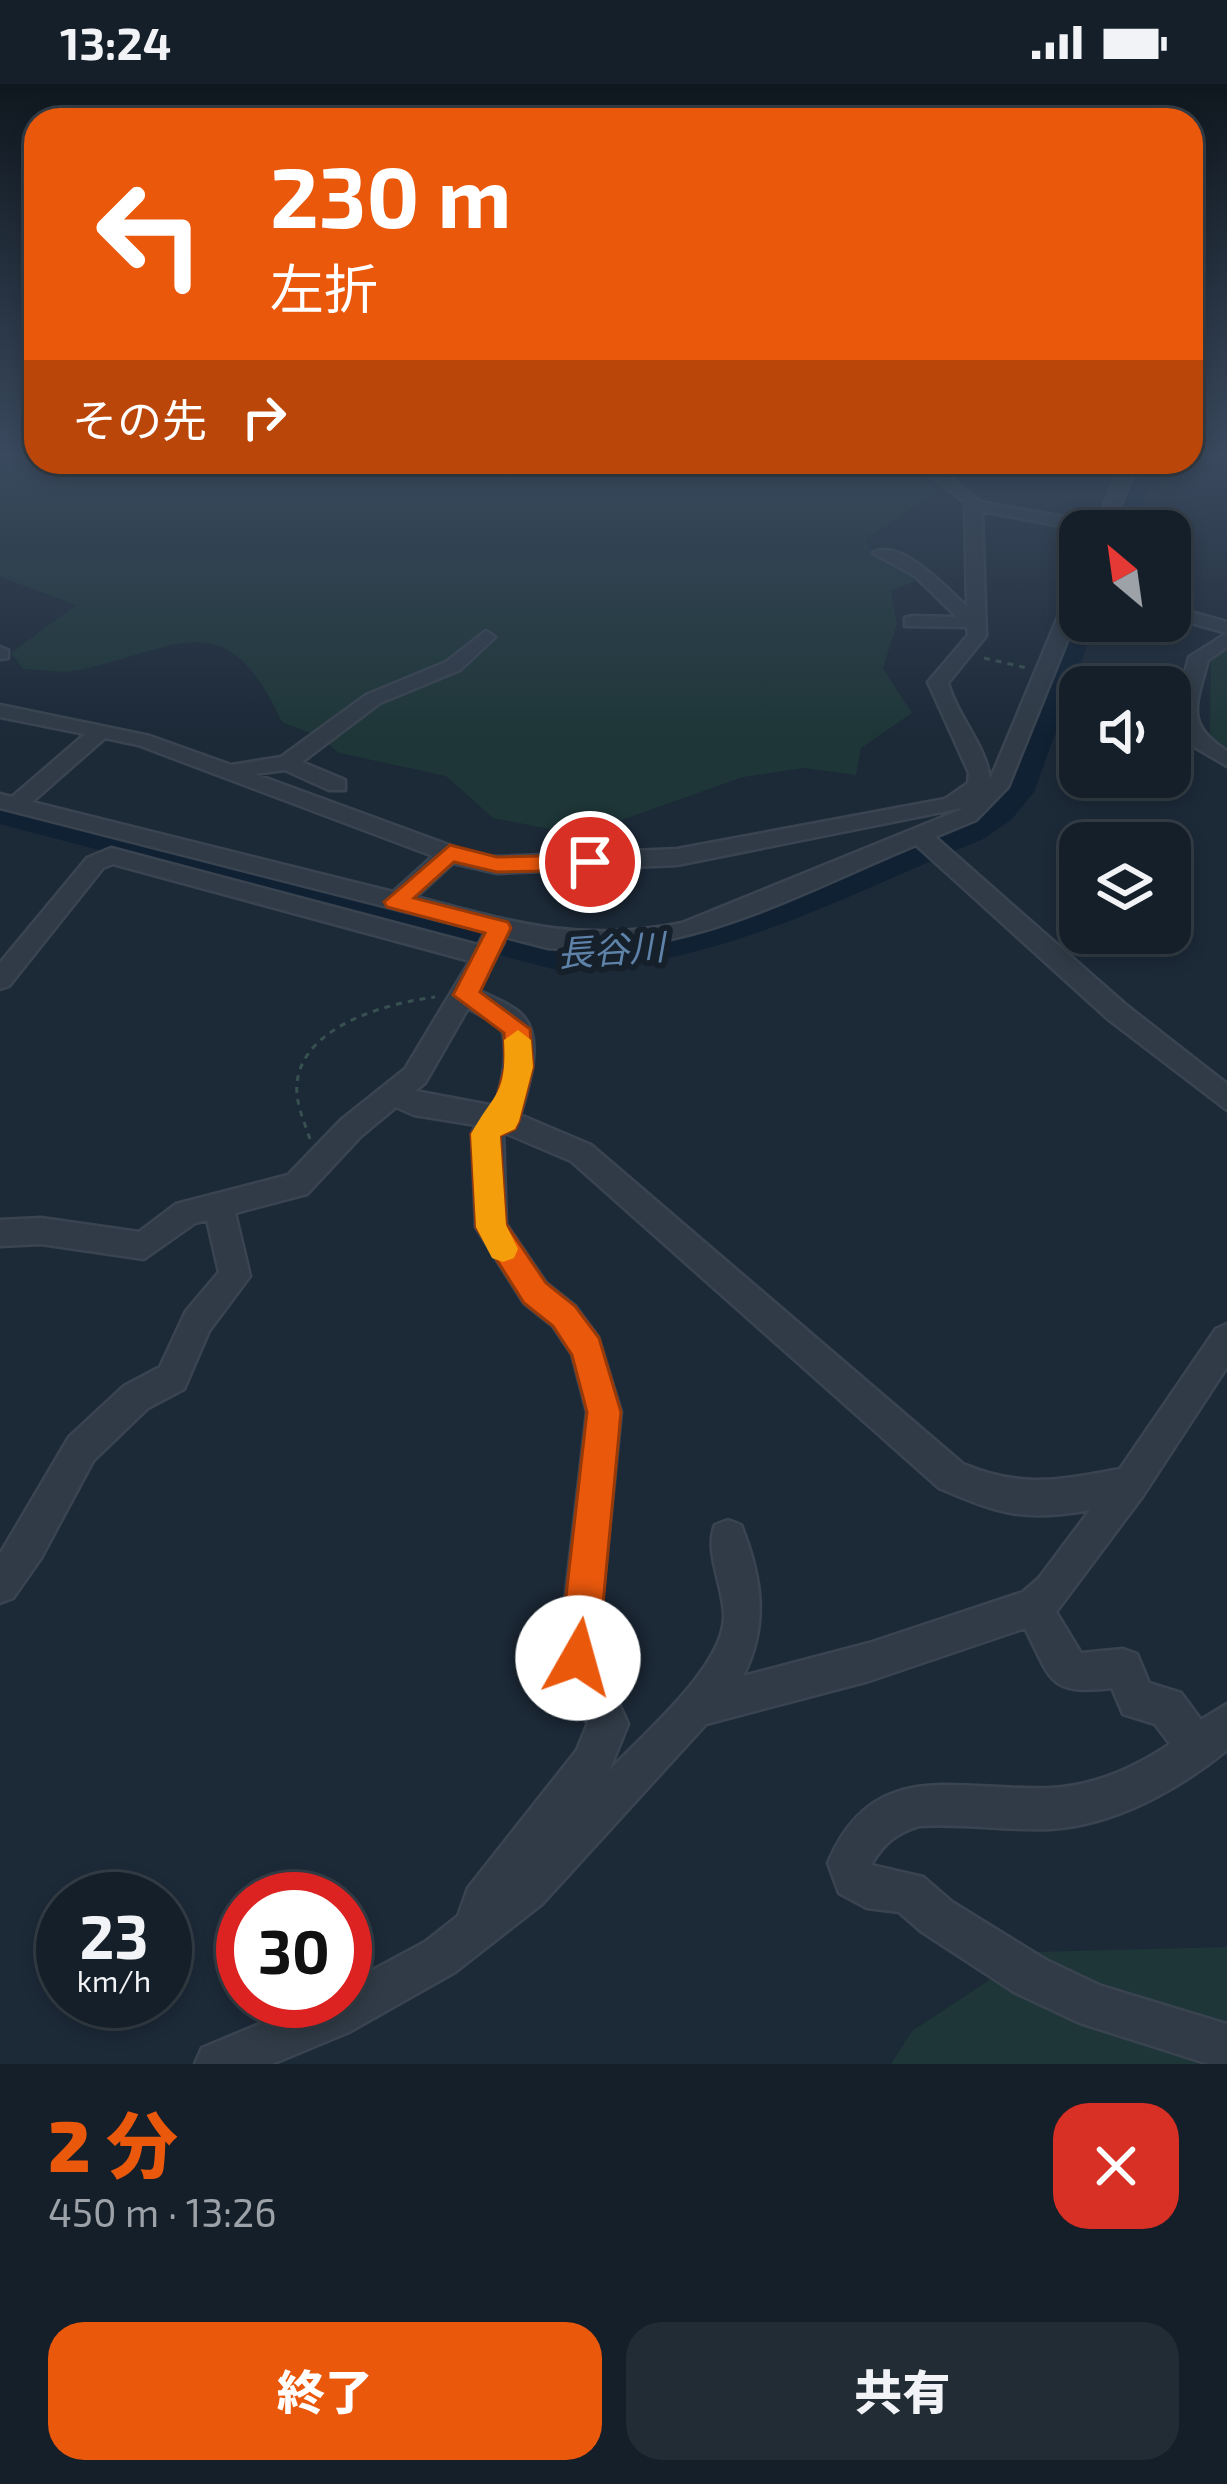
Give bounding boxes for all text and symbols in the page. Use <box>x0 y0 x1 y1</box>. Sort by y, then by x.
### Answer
text: 13:24 <box>60 15 171 69</box>
text: 230 m <box>270 144 512 245</box>
icon: left <box>72 156 228 312</box>
text: 左折 <box>270 255 378 320</box>
icon: right <box>231 384 297 450</box>
text: その先 <box>72 392 207 446</box>
north arrow <box>1059 510 1191 642</box>
map controls <box>1059 510 1191 954</box>
button: sound <box>1059 666 1191 798</box>
pin <box>539 811 641 913</box>
button: layers <box>1059 822 1191 954</box>
icon: arrive <box>557 829 623 895</box>
water label: 長谷川 <box>556 923 670 974</box>
position arrow <box>515 1595 641 1721</box>
speed limit sign: 30 <box>216 1872 372 2028</box>
text: 23 <box>80 1899 148 1971</box>
text: km/h <box>77 1962 151 1998</box>
text: 2 分 <box>48 2100 178 2186</box>
button: close <box>1053 2103 1179 2229</box>
text: 450 m · 13:26 <box>48 2188 277 2235</box>
button: 終了 <box>48 2322 602 2460</box>
button: 共有 <box>626 2322 1179 2460</box>

